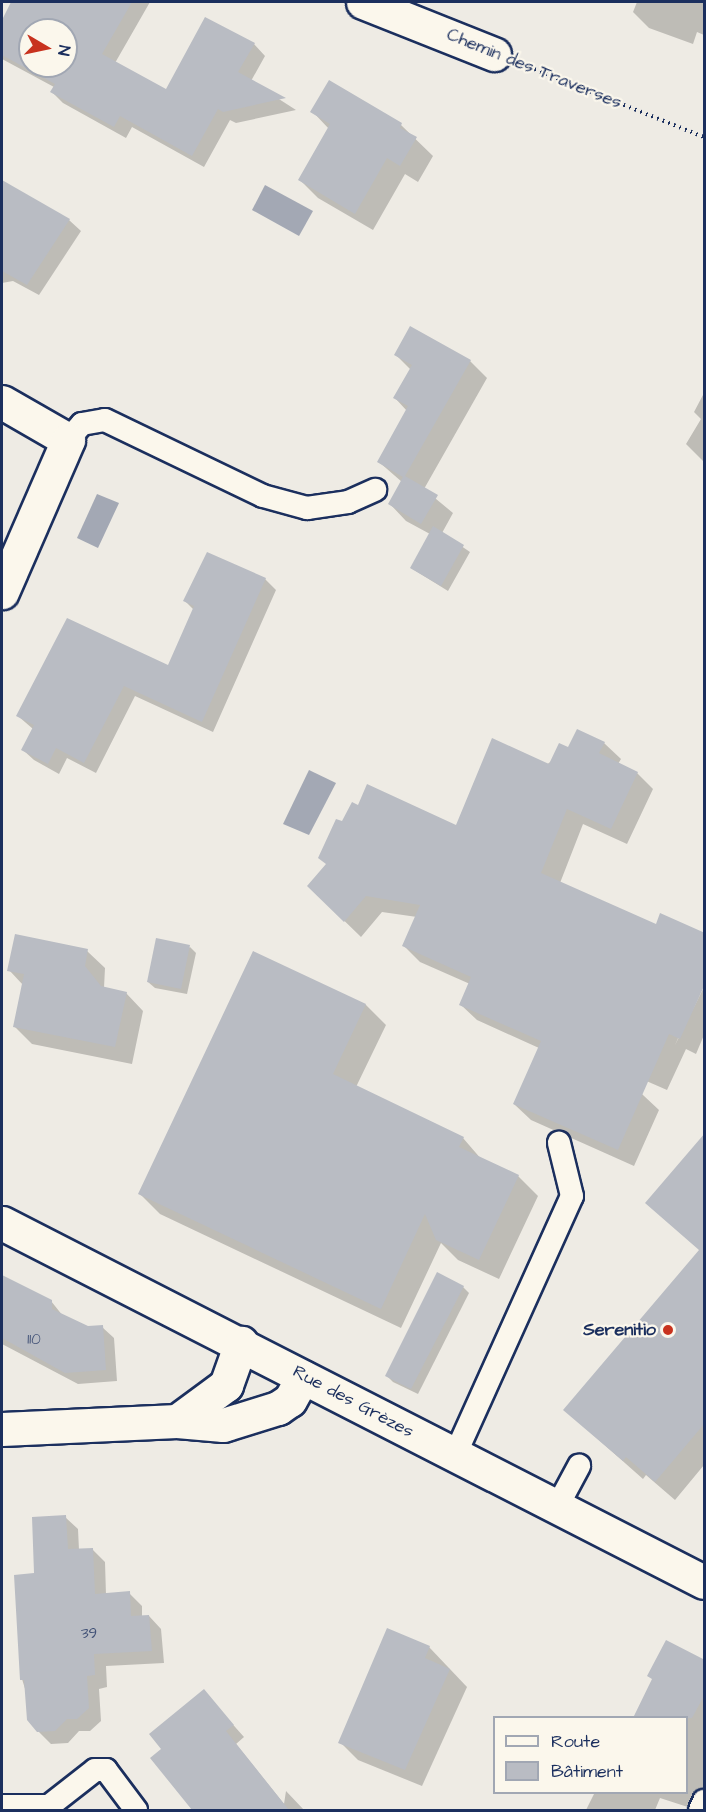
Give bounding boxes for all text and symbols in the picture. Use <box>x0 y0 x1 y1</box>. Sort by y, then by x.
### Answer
north arrow <box>18 18 78 78</box>
street label: Chemin des Traverses <box>443 24 625 114</box>
text: N <box>52 44 75 57</box>
place label: Serenitio <box>583 1319 656 1341</box>
marker: Serenitio <box>661 1323 675 1337</box>
house number: 110 <box>27 1331 41 1349</box>
street label: Rue des Grèzes <box>289 1361 417 1443</box>
house number: 39 <box>81 1625 97 1643</box>
legend <box>493 1716 688 1794</box>
text: Route <box>551 1729 600 1754</box>
text: Bâtiment <box>551 1759 623 1784</box>

